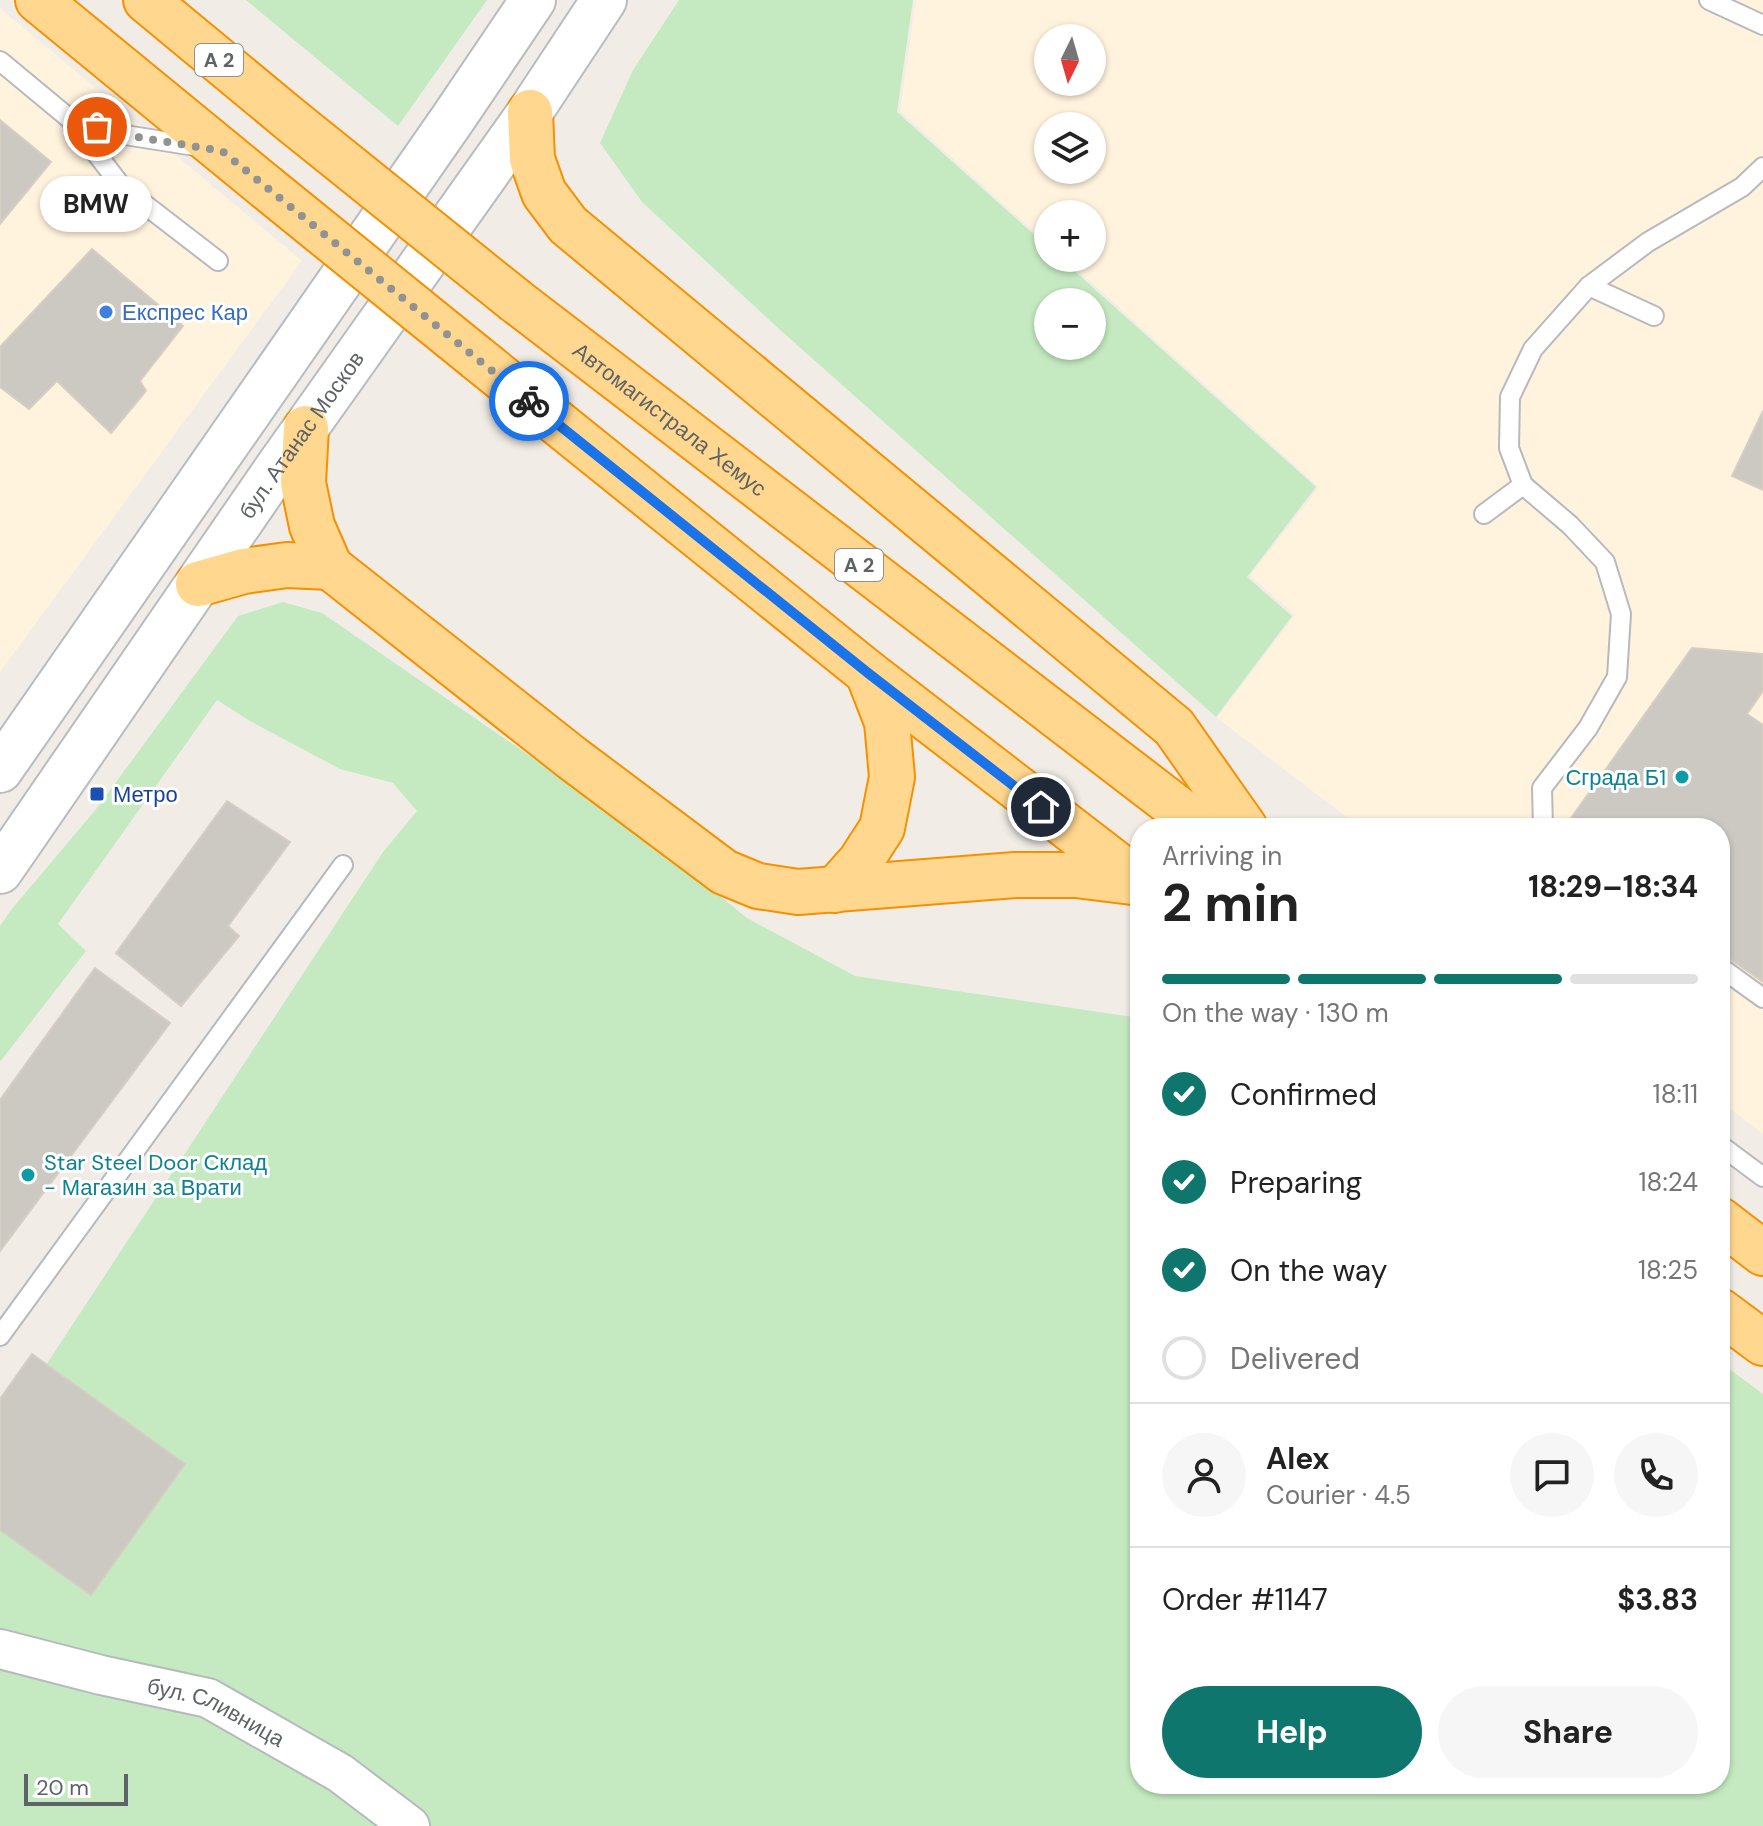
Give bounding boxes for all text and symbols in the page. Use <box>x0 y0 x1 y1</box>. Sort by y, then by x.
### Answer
north arrow <box>1034 24 1106 96</box>
map controls <box>1034 24 1106 360</box>
road number: A 2 <box>195 44 243 76</box>
pin <box>63 93 131 161</box>
icon: bag <box>75 105 119 149</box>
button: layers <box>1034 112 1106 184</box>
callout: BMW <box>41 175 153 231</box>
text: BMW <box>63 187 129 221</box>
button: + <box>1034 200 1106 272</box>
button: − <box>1034 288 1106 360</box>
place label: Експрес Кар <box>122 298 248 327</box>
marker: Експрес Кар <box>97 303 115 321</box>
street label: Автомагистрала Хемус <box>567 336 772 503</box>
street label: бул. Атанас Москов <box>233 346 371 525</box>
courier <box>489 361 569 441</box>
icon: bike <box>507 379 551 423</box>
road number: A 2 <box>835 549 883 581</box>
place label: Сграда Б1 <box>1565 763 1666 792</box>
marker: Сграда Б1 <box>1673 768 1691 786</box>
pin <box>1007 773 1075 841</box>
place label: Метро <box>113 780 178 809</box>
marker: Метро <box>88 785 106 803</box>
icon: home <box>1019 785 1063 829</box>
text: Arriving in <box>1162 839 1282 873</box>
text: 18:29–18:34 <box>1528 867 1698 906</box>
text: 2 min <box>1162 869 1300 937</box>
text: On the way · 130 m <box>1162 996 1389 1030</box>
icon: check <box>1162 1072 1206 1116</box>
text: Confirmed <box>1230 1075 1377 1114</box>
text: 18:11 <box>1653 1077 1698 1111</box>
place label: Star Steel Door Склад - Магазин за Врати <box>44 1148 267 1202</box>
icon: check <box>1162 1160 1206 1204</box>
text: Preparing <box>1230 1163 1362 1202</box>
text: 18:24 <box>1639 1165 1698 1199</box>
marker: Star Steel Door Склад - Магазин за Врати <box>19 1166 37 1184</box>
icon: check <box>1162 1248 1206 1292</box>
text: On the way <box>1230 1251 1387 1290</box>
text: 18:25 <box>1638 1253 1698 1287</box>
text: Delivered <box>1230 1339 1360 1378</box>
button: person <box>1162 1433 1246 1517</box>
button: chat <box>1510 1433 1594 1517</box>
button: phone <box>1614 1433 1698 1517</box>
text: Alex <box>1266 1439 1329 1478</box>
text: Courier · 4.5 <box>1266 1478 1411 1512</box>
text: Order #1147 <box>1162 1580 1328 1619</box>
text: $3.83 <box>1617 1580 1698 1619</box>
street label: бул. Сливница <box>145 1671 290 1754</box>
button: Help <box>1162 1686 1422 1778</box>
button: Share <box>1438 1686 1698 1778</box>
scale bar <box>24 1770 128 1806</box>
text: 20 m <box>36 1773 89 1802</box>

